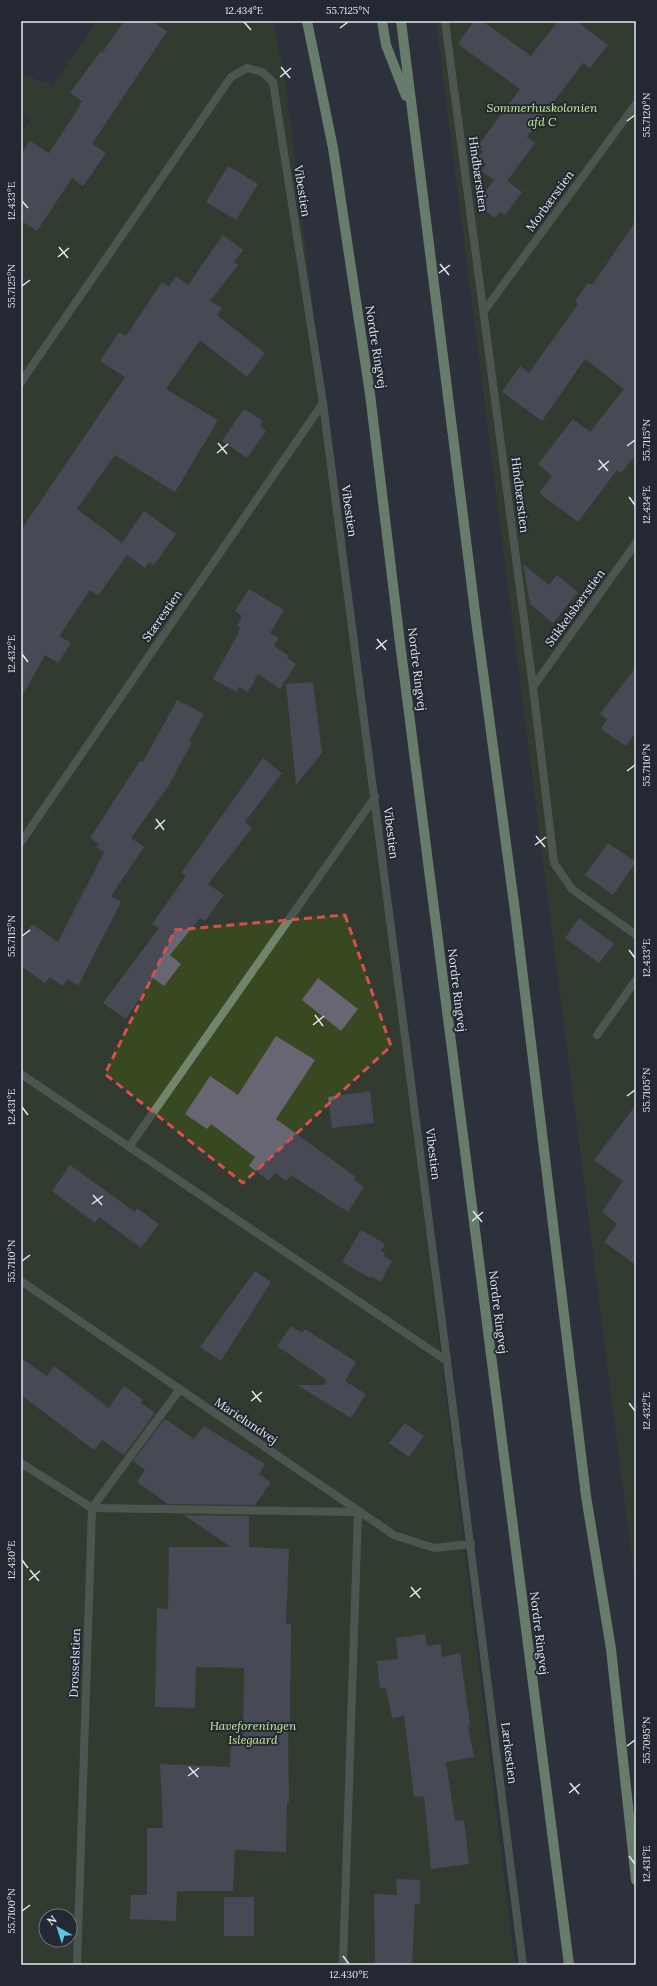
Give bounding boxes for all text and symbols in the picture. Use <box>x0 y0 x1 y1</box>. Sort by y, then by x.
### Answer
text: 12.434°E <box>225 4 263 17</box>
text: 55.7125°N <box>326 4 370 17</box>
text: 55.7120°N <box>640 92 653 137</box>
park label: Sommerhuskolonien afd C <box>487 100 598 129</box>
street label: Hindbærstien <box>466 135 491 213</box>
street label: Vibestien <box>291 163 314 218</box>
street label: Morbærstien <box>522 167 577 234</box>
text: 12.433°E <box>5 182 18 220</box>
text: 55.7125°N <box>5 264 18 308</box>
street label: Nordre Ringvej <box>363 304 390 389</box>
text: 55.7115°N <box>640 419 653 461</box>
street label: Hindbærstien <box>508 456 533 534</box>
street label: Vibestien <box>338 483 361 538</box>
text: 12.434°E <box>640 486 653 524</box>
street label: Stikkelsbærstien <box>542 566 608 649</box>
street label: Stærestien <box>138 587 185 644</box>
street label: Nordre Ringvej <box>405 626 430 711</box>
text: 12.432°E <box>5 635 18 673</box>
text: 55.7110°N <box>640 743 653 786</box>
street label: Vibestien <box>381 805 402 860</box>
text: 55.7115°N <box>5 915 18 957</box>
text: 12.433°E <box>640 939 653 977</box>
street label: Nordre Ringvej <box>445 947 470 1032</box>
text: 55.7105°N <box>640 1067 653 1112</box>
text: 12.431°E <box>5 1089 18 1125</box>
street label: Vibestien <box>423 1126 444 1181</box>
text: 55.7110°N <box>5 1239 18 1282</box>
street label: Nordre Ringvej <box>486 1269 511 1354</box>
text: 12.432°E <box>640 1392 653 1430</box>
street label: Marielundvej <box>212 1394 281 1447</box>
text: 12.430°E <box>5 1541 18 1579</box>
street label: Nordre Ringvej <box>527 1590 552 1675</box>
street label: Drosselstien <box>66 1628 83 1698</box>
text: 55.7095°N <box>640 1716 653 1763</box>
park label: Haveforeningen Islegaard <box>210 1718 297 1747</box>
street label: Lærkestien <box>498 1721 521 1785</box>
text: 12.431°E <box>640 1846 653 1882</box>
text: 55.7100°N <box>5 1888 18 1934</box>
north arrow <box>38 1908 78 1948</box>
text: N <box>44 1912 60 1928</box>
text: 12.430°E <box>330 1968 368 1981</box>

